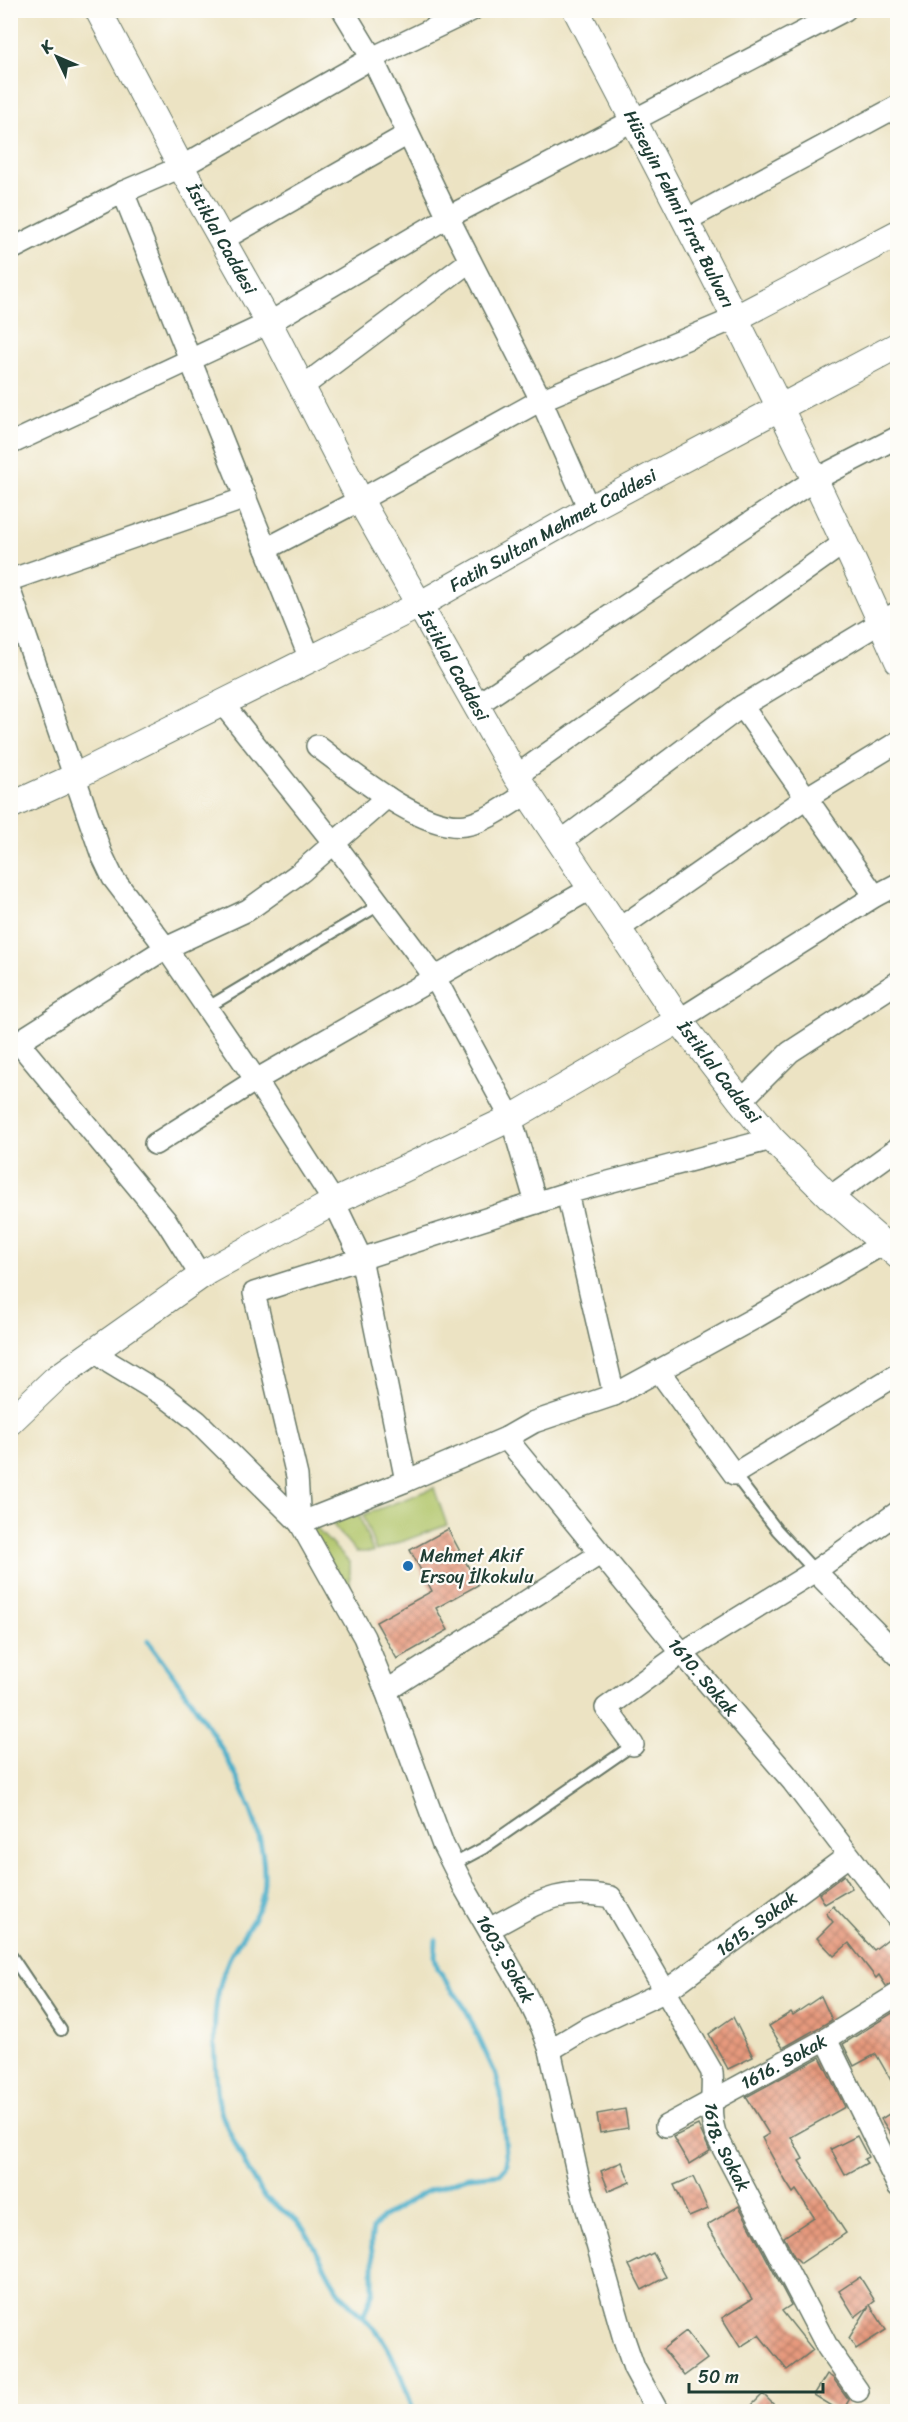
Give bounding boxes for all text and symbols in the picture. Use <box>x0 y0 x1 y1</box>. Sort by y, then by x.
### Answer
north arrow <box>27 27 87 87</box>
text: K <box>32 32 61 61</box>
street label: Hüseyin Fehmi Fırat Bulvarı <box>615 104 744 314</box>
street label: İstiklal Caddesi <box>177 176 266 301</box>
street label: Fatih Sultan Mehmet Caddesi <box>443 459 663 601</box>
street label: İstiklal Caddesi <box>409 603 498 728</box>
street label: İstiklal Caddesi <box>668 1013 770 1132</box>
place label: Mehmet Akif Ersoy İlkokulu <box>420 1540 534 1593</box>
marker: Mehmet Akif Ersoy İlkokulu <box>401 1559 415 1573</box>
street label: 1610. Sokak <box>660 1631 747 1724</box>
street label: 1615. Sokak <box>709 1882 805 1965</box>
street label: 1603. Sokak <box>467 1908 544 2009</box>
street label: 1616. Sokak <box>734 2025 833 2099</box>
street label: 1618. Sokak <box>695 2102 759 2198</box>
scale bar <box>689 2356 822 2394</box>
text: 50 m <box>698 2361 739 2393</box>

